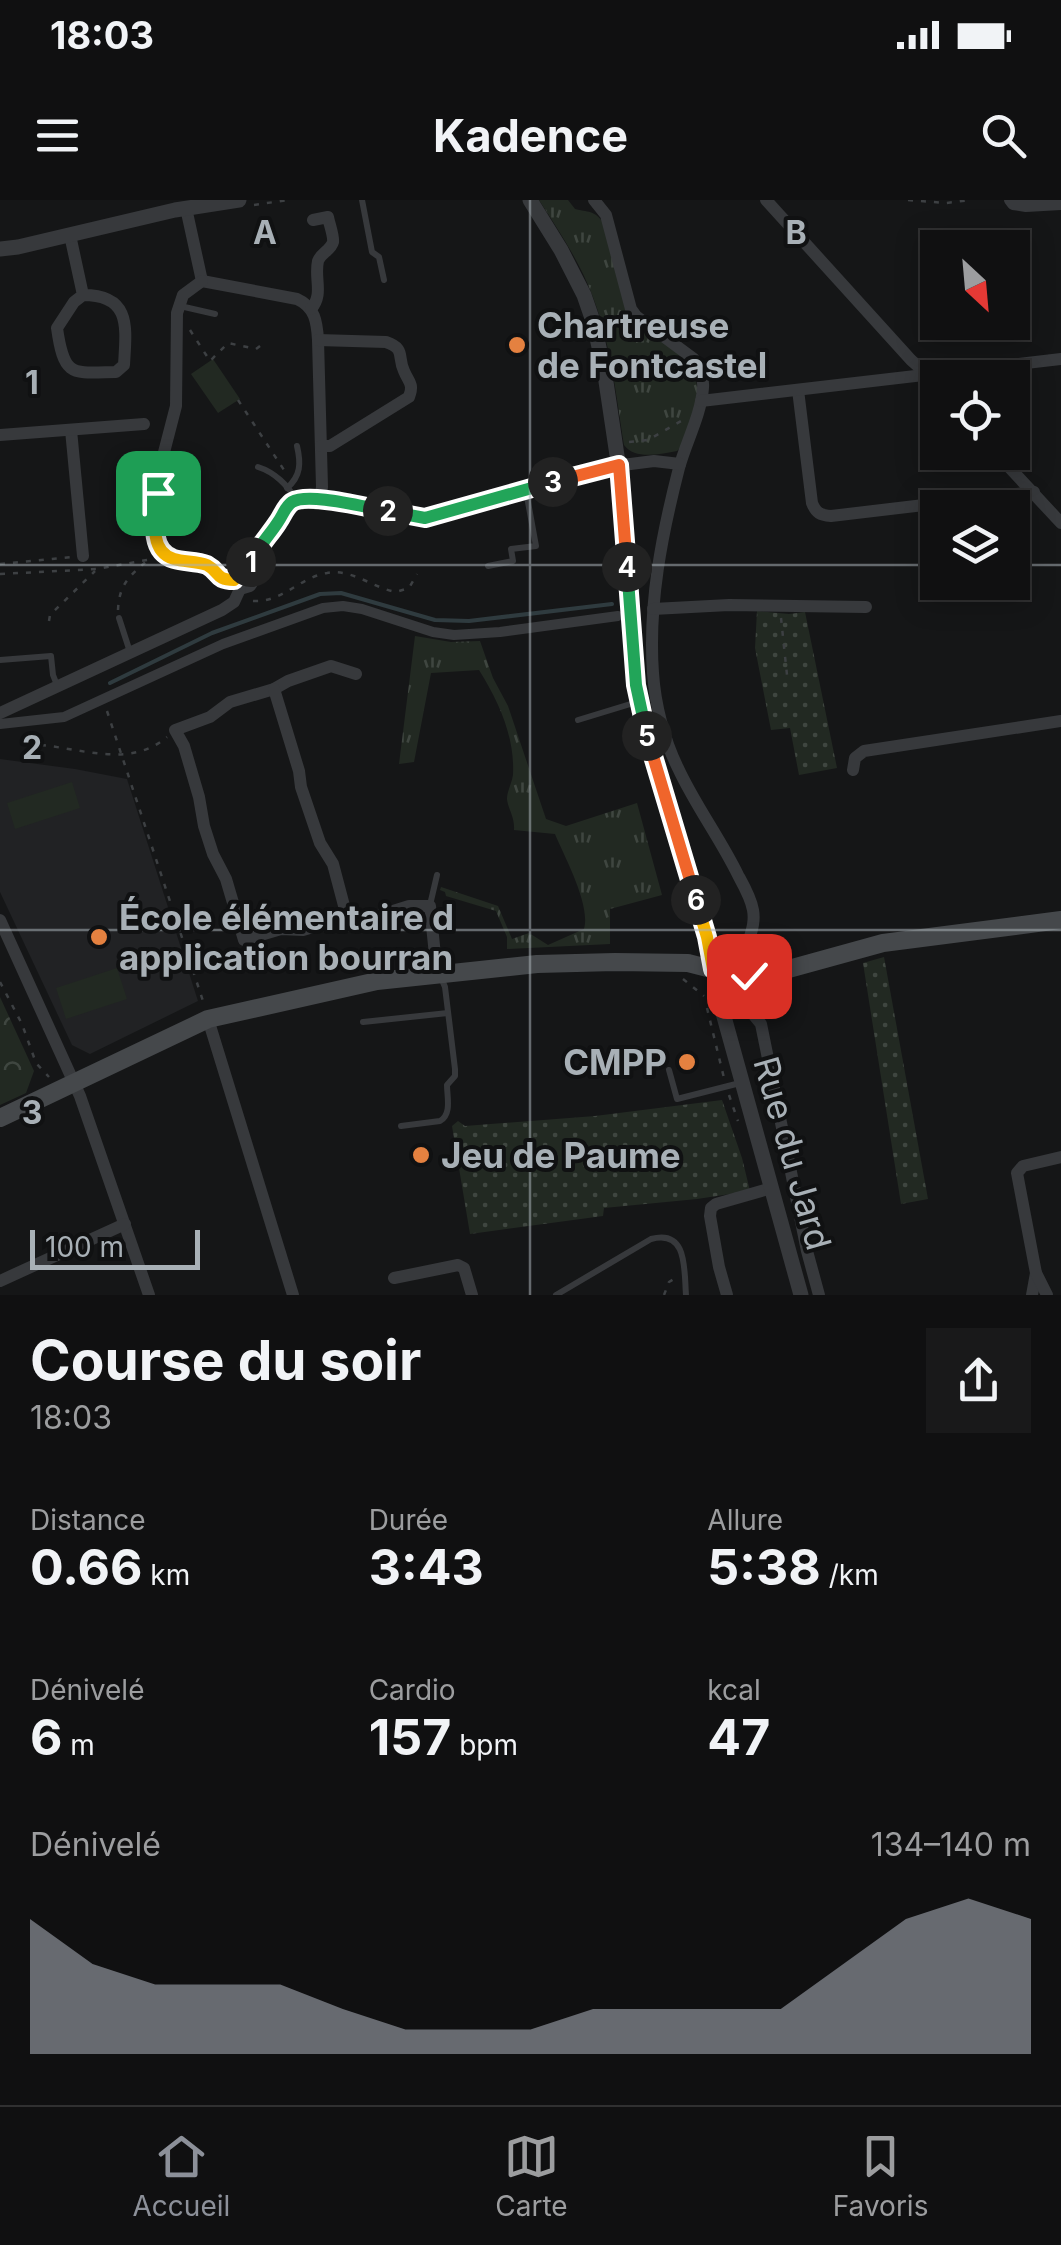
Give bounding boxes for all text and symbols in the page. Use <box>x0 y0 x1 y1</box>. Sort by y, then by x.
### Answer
text: 18:03 <box>50 12 154 58</box>
icon: menu <box>30 108 85 163</box>
text: Kadence <box>433 108 628 163</box>
icon: search <box>976 108 1031 163</box>
text: A <box>253 213 277 252</box>
text: B <box>785 213 807 252</box>
north arrow <box>920 230 1030 340</box>
map controls <box>920 230 1030 600</box>
place label: Chartreuse de Fontcastel <box>537 304 767 386</box>
marker: Chartreuse de Fontcastel <box>506 334 528 356</box>
button: locate <box>920 360 1030 470</box>
text: 1 <box>25 363 39 402</box>
pin <box>116 451 201 536</box>
pin: 3 <box>528 457 578 507</box>
text: 3 <box>544 465 562 499</box>
icon: arrive <box>131 466 186 521</box>
pin: 2 <box>363 486 413 536</box>
button: layers <box>920 490 1030 600</box>
text: 2 <box>379 494 397 528</box>
pin: 1 <box>226 537 276 587</box>
pin: 4 <box>602 542 652 592</box>
text: 1 <box>245 545 257 579</box>
text: 4 <box>618 550 636 584</box>
pin: 5 <box>622 711 672 761</box>
text: 5 <box>638 719 656 753</box>
text: 2 <box>22 728 42 767</box>
pin: 6 <box>671 875 721 925</box>
text: 6 <box>687 883 705 917</box>
place label: École élémentaire d application bourran <box>119 896 454 978</box>
marker: École élémentaire d application bourran <box>88 926 110 948</box>
pin <box>707 934 792 1019</box>
icon: check <box>722 949 777 1004</box>
place label: CMPP <box>563 1041 667 1083</box>
marker: CMPP <box>676 1051 698 1073</box>
street label: Rue du Jard <box>745 1052 841 1254</box>
text: 3 <box>22 1093 42 1132</box>
place label: Jeu de Paume <box>441 1134 681 1176</box>
marker: Jeu de Paume <box>410 1144 432 1166</box>
scale bar <box>30 1225 200 1270</box>
text: 100 m <box>45 1230 124 1264</box>
text: Course du soir <box>30 1327 421 1393</box>
button: share <box>926 1328 1031 1433</box>
text: 18:03 <box>30 1398 112 1437</box>
text: Distance <box>30 1503 146 1537</box>
text: Durée <box>369 1503 448 1537</box>
text: Allure <box>707 1503 783 1537</box>
text: 0.66 <box>30 1537 142 1597</box>
text: 3:43 <box>369 1537 484 1597</box>
text: 5:38 <box>707 1537 821 1597</box>
text: km <box>142 1558 190 1592</box>
text: /km <box>821 1558 879 1592</box>
text: Dénivelé <box>30 1673 144 1707</box>
text: Cardio <box>369 1673 456 1707</box>
text: kcal <box>707 1673 761 1707</box>
text: 6 <box>30 1707 62 1767</box>
text: 157 <box>369 1707 451 1767</box>
text: 47 <box>707 1707 770 1767</box>
text: m <box>62 1728 95 1762</box>
text: bpm <box>451 1728 518 1762</box>
text: Dénivelé <box>30 1825 161 1864</box>
text: 134–140 m <box>871 1825 1031 1864</box>
tab: Accueil <box>133 2129 230 2223</box>
tab: Carte <box>495 2129 568 2223</box>
tab: Favoris <box>833 2129 928 2223</box>

